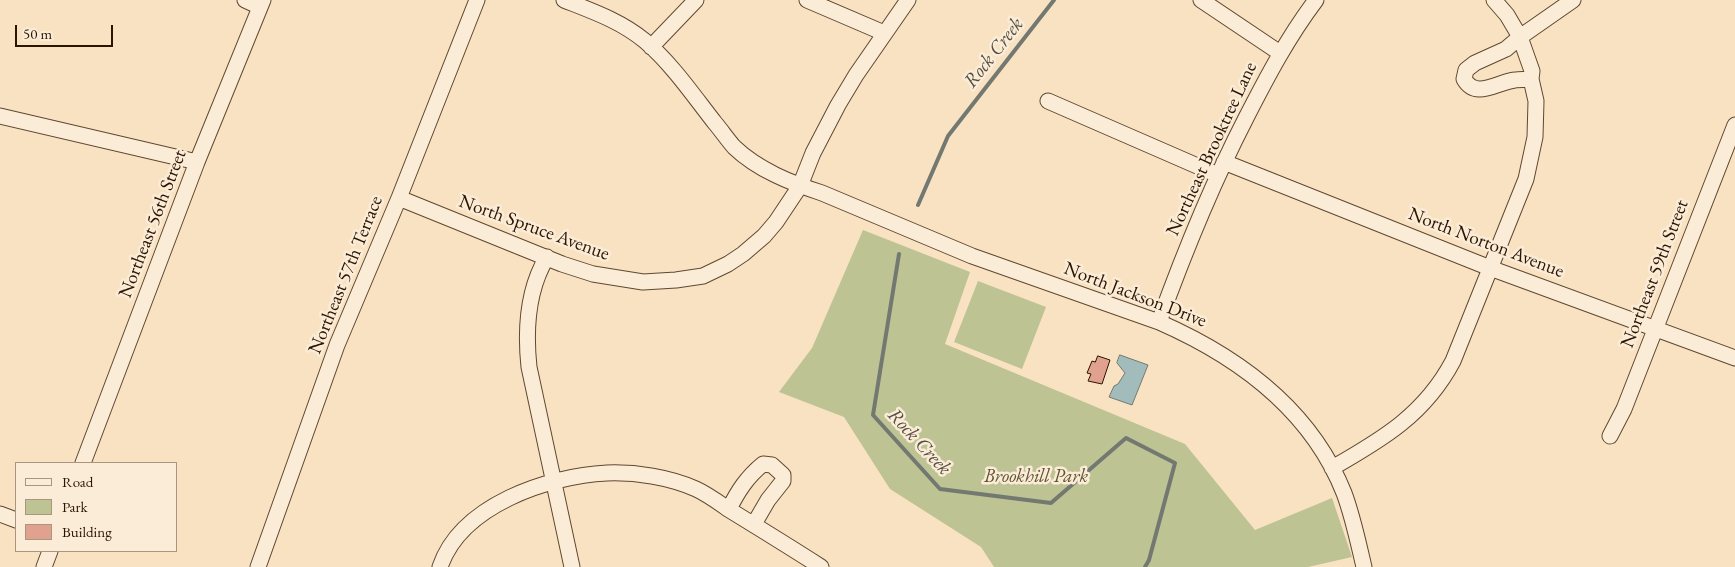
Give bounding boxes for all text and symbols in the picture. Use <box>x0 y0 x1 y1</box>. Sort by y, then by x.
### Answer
water label: Rock Creek <box>959 13 1029 93</box>
scale bar <box>18 15 115 47</box>
text: 50 m <box>23 24 52 43</box>
street label: Northeast Brooktree Lane <box>1162 58 1262 240</box>
street label: Northeast 56th Street <box>114 147 192 301</box>
street label: North Spruce Avenue <box>456 190 612 266</box>
street label: Northeast 57th Terrace <box>304 193 388 357</box>
street label: Northeast 59th Street <box>1616 197 1694 351</box>
street label: North Norton Avenue <box>1405 203 1567 283</box>
street label: North Jackson Drive <box>1060 257 1210 333</box>
water label: Rock Creek <box>882 404 956 480</box>
legend <box>15 462 178 552</box>
park label: Brookhill Park <box>984 466 1088 488</box>
text: Road <box>62 472 93 491</box>
text: Park <box>62 497 88 516</box>
text: Building <box>62 522 112 541</box>

